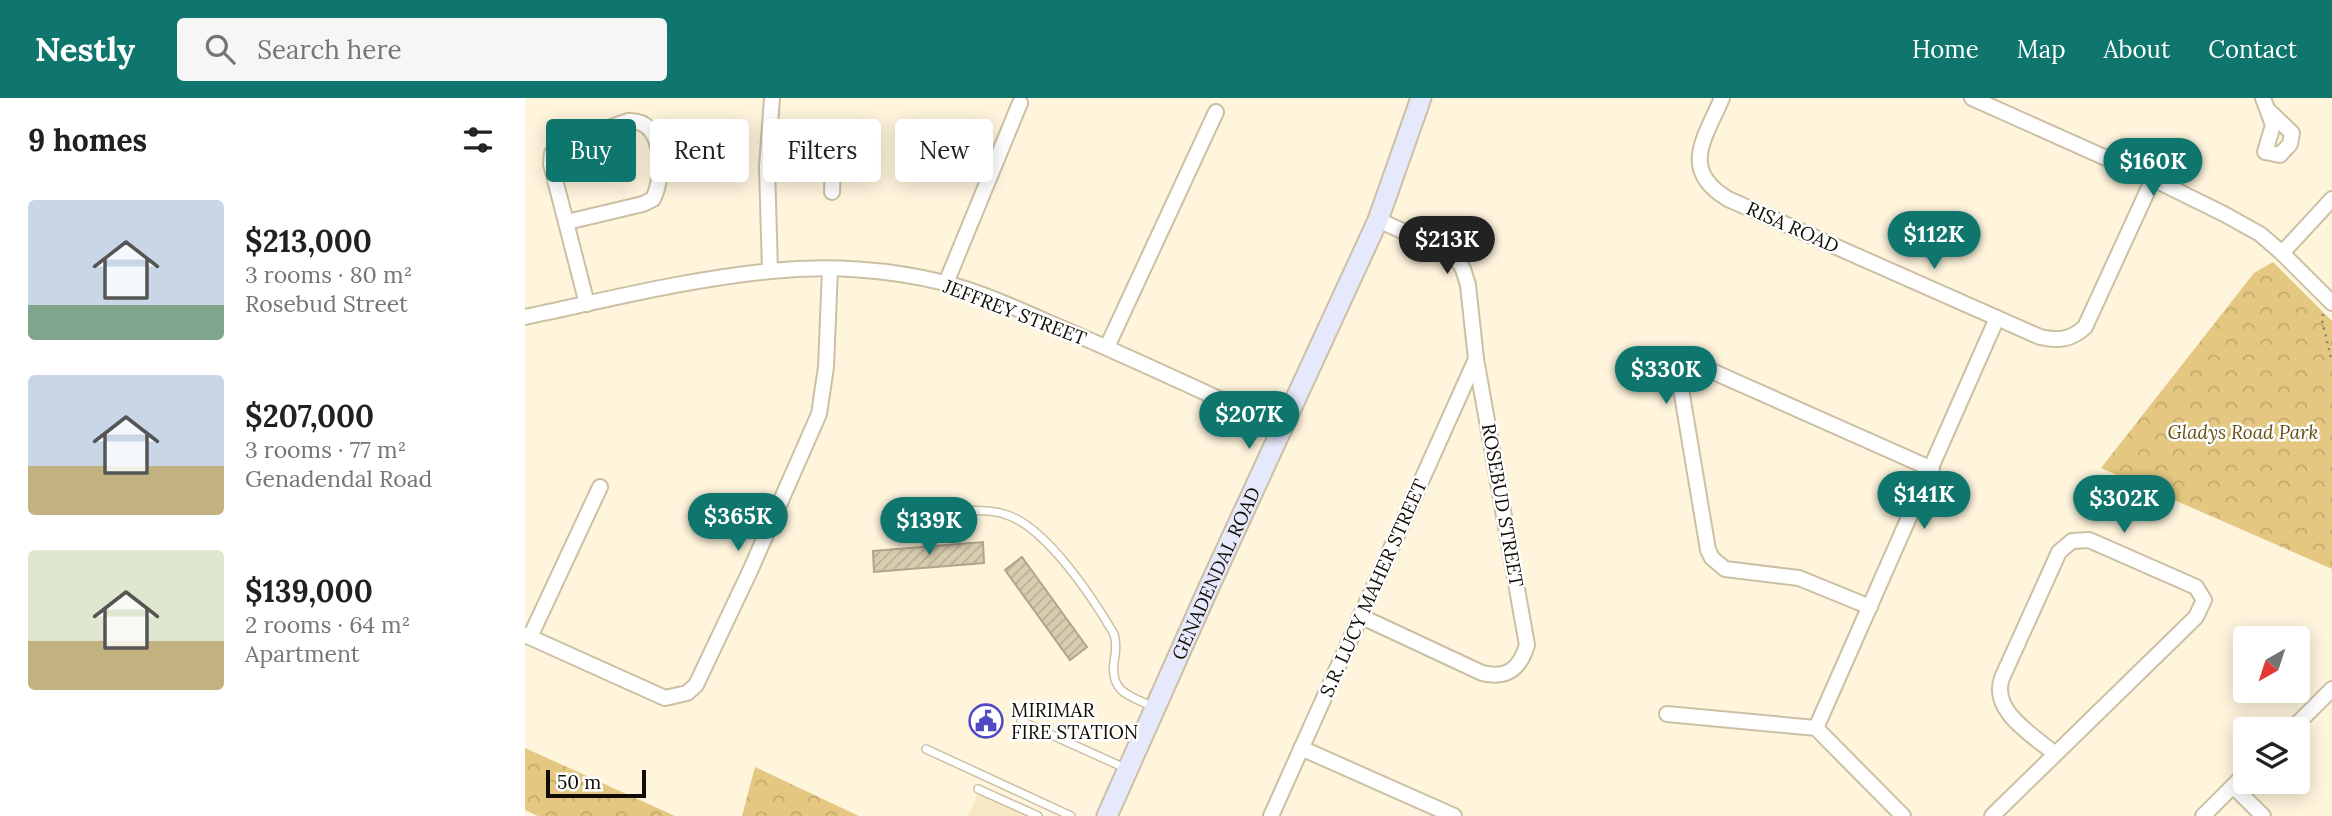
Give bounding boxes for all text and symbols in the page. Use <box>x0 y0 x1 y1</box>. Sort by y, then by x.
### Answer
search box <box>177 18 667 81</box>
text: Nestly <box>35 28 135 70</box>
icon: search <box>201 30 239 68</box>
text: Search here <box>257 33 402 66</box>
text: Home <box>1912 34 1979 65</box>
text: Map <box>2017 34 2066 65</box>
text: About <box>2104 34 2170 65</box>
text: Contact <box>2208 34 2297 65</box>
chip: Buy <box>546 119 636 182</box>
chip: Rent <box>650 119 749 182</box>
chip: Filters <box>763 119 881 182</box>
chip: New <box>895 119 993 182</box>
text: 9 homes <box>28 121 147 159</box>
icon: filters <box>459 121 497 159</box>
pin: $160K <box>2104 139 2202 198</box>
text: $160K <box>2119 146 2187 175</box>
street label: RISA ROAD <box>1743 196 1843 258</box>
pin: $112K <box>1885 212 1983 271</box>
pin: $213K <box>1398 216 1496 276</box>
text: $112K <box>1904 219 1964 248</box>
text: $213,000 <box>245 222 372 260</box>
text: $213K <box>1415 224 1479 253</box>
icon: home <box>84 228 168 312</box>
text: 3 rooms · 80 m² <box>245 260 412 289</box>
street label: JEFFREY STREET <box>939 273 1090 350</box>
text: Rosebud Street <box>245 289 408 318</box>
pin: $330K <box>1617 346 1715 406</box>
text: $330K <box>1631 354 1701 383</box>
pin: $207K <box>1200 392 1298 451</box>
text: $207,000 <box>245 397 374 435</box>
text: $207K <box>1215 399 1283 428</box>
icon: home <box>84 403 168 487</box>
park label: Gladys Road Park <box>2168 420 2319 444</box>
street label: ROSEBUD STREET <box>1477 421 1529 589</box>
text: 3 rooms · 77 m² <box>245 435 406 464</box>
text: Genadendal Road <box>245 464 432 493</box>
pin: $141K <box>1875 472 1973 531</box>
street label: S.R. LUCY MAHER STREET <box>1314 475 1432 701</box>
pin: $302K <box>2075 476 2173 535</box>
text: $141K <box>1893 479 1955 508</box>
street label: GENADENDAL ROAD <box>1166 483 1266 664</box>
text: $302K <box>2089 483 2159 512</box>
pin: $365K <box>689 494 787 553</box>
pin: $139K <box>880 498 978 557</box>
text: $365K <box>704 501 772 530</box>
text: $139K <box>896 505 962 534</box>
text: $139,000 <box>245 572 373 610</box>
icon: home <box>84 578 168 662</box>
text: 2 rooms · 64 m² <box>245 610 410 639</box>
north arrow <box>2233 626 2310 704</box>
map controls <box>2233 626 2310 794</box>
text: Apartment <box>245 639 360 668</box>
place label: MIRIMAR FIRE STATION <box>1011 698 1138 744</box>
public building icon: MIRIMAR FIRE STATION <box>967 702 1005 740</box>
button: layers <box>2233 717 2310 794</box>
scale bar <box>546 767 646 799</box>
text: 50 m <box>557 770 601 794</box>

